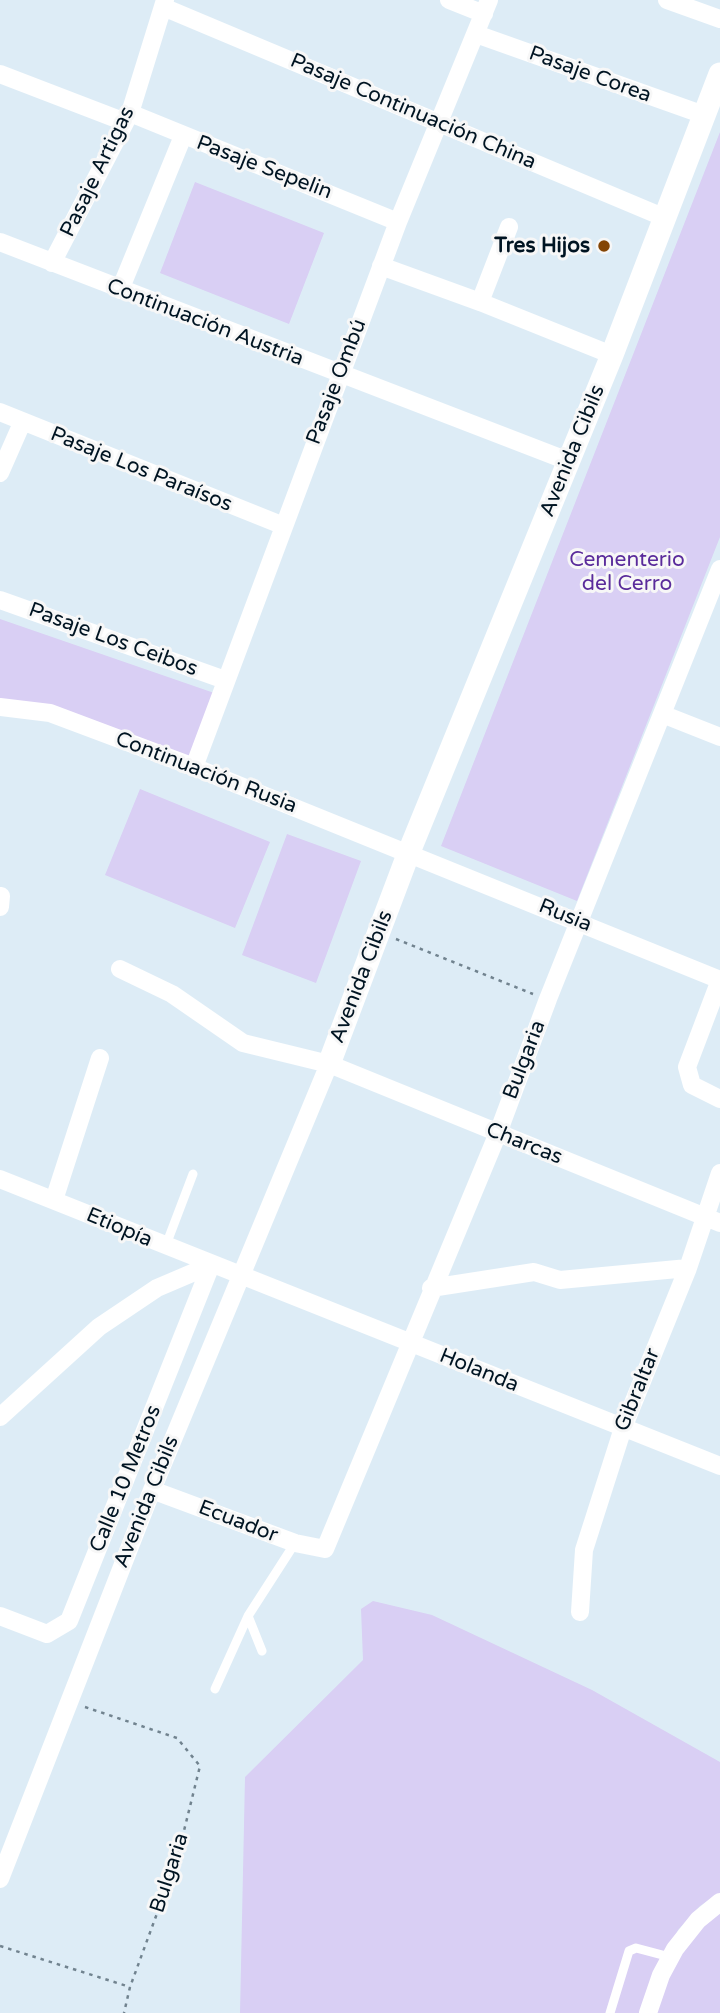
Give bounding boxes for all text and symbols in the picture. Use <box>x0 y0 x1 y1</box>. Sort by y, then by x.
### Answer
street label: Pasaje Corea <box>525 41 655 109</box>
street label: Pasaje Continuación China <box>286 49 540 175</box>
street label: Pasaje Artigas <box>56 103 140 241</box>
street label: Pasaje Sepelin <box>193 131 335 205</box>
place label: Tres Hijos <box>494 233 590 259</box>
marker: Tres Hijos <box>596 238 612 254</box>
street label: Continuación Austria <box>103 274 307 372</box>
street label: Pasaje Ombú <box>302 316 372 448</box>
street label: Avenida Cibils <box>535 381 611 521</box>
street label: Pasaje Los Paraísos <box>46 422 236 518</box>
park label: Cementerio del Cerro <box>569 547 685 597</box>
street label: Pasaje Los Ceibos <box>25 598 201 682</box>
street label: Continuación Rusia <box>112 727 300 819</box>
street label: Rusia <box>535 894 595 938</box>
street label: Avenida Cibils <box>325 907 399 1047</box>
street label: Bulgaria <box>498 1017 552 1103</box>
street label: Charcas <box>482 1117 566 1171</box>
street label: Etiopía <box>82 1203 156 1253</box>
street label: Holanda <box>436 1344 522 1398</box>
street label: Gibraltar <box>610 1345 666 1435</box>
street label: Calle 10 Metros <box>85 1402 167 1556</box>
street label: Avenida Cibils <box>109 1432 185 1572</box>
street label: Ecuador <box>195 1495 281 1549</box>
street label: Bulgaria <box>145 1830 195 1916</box>

